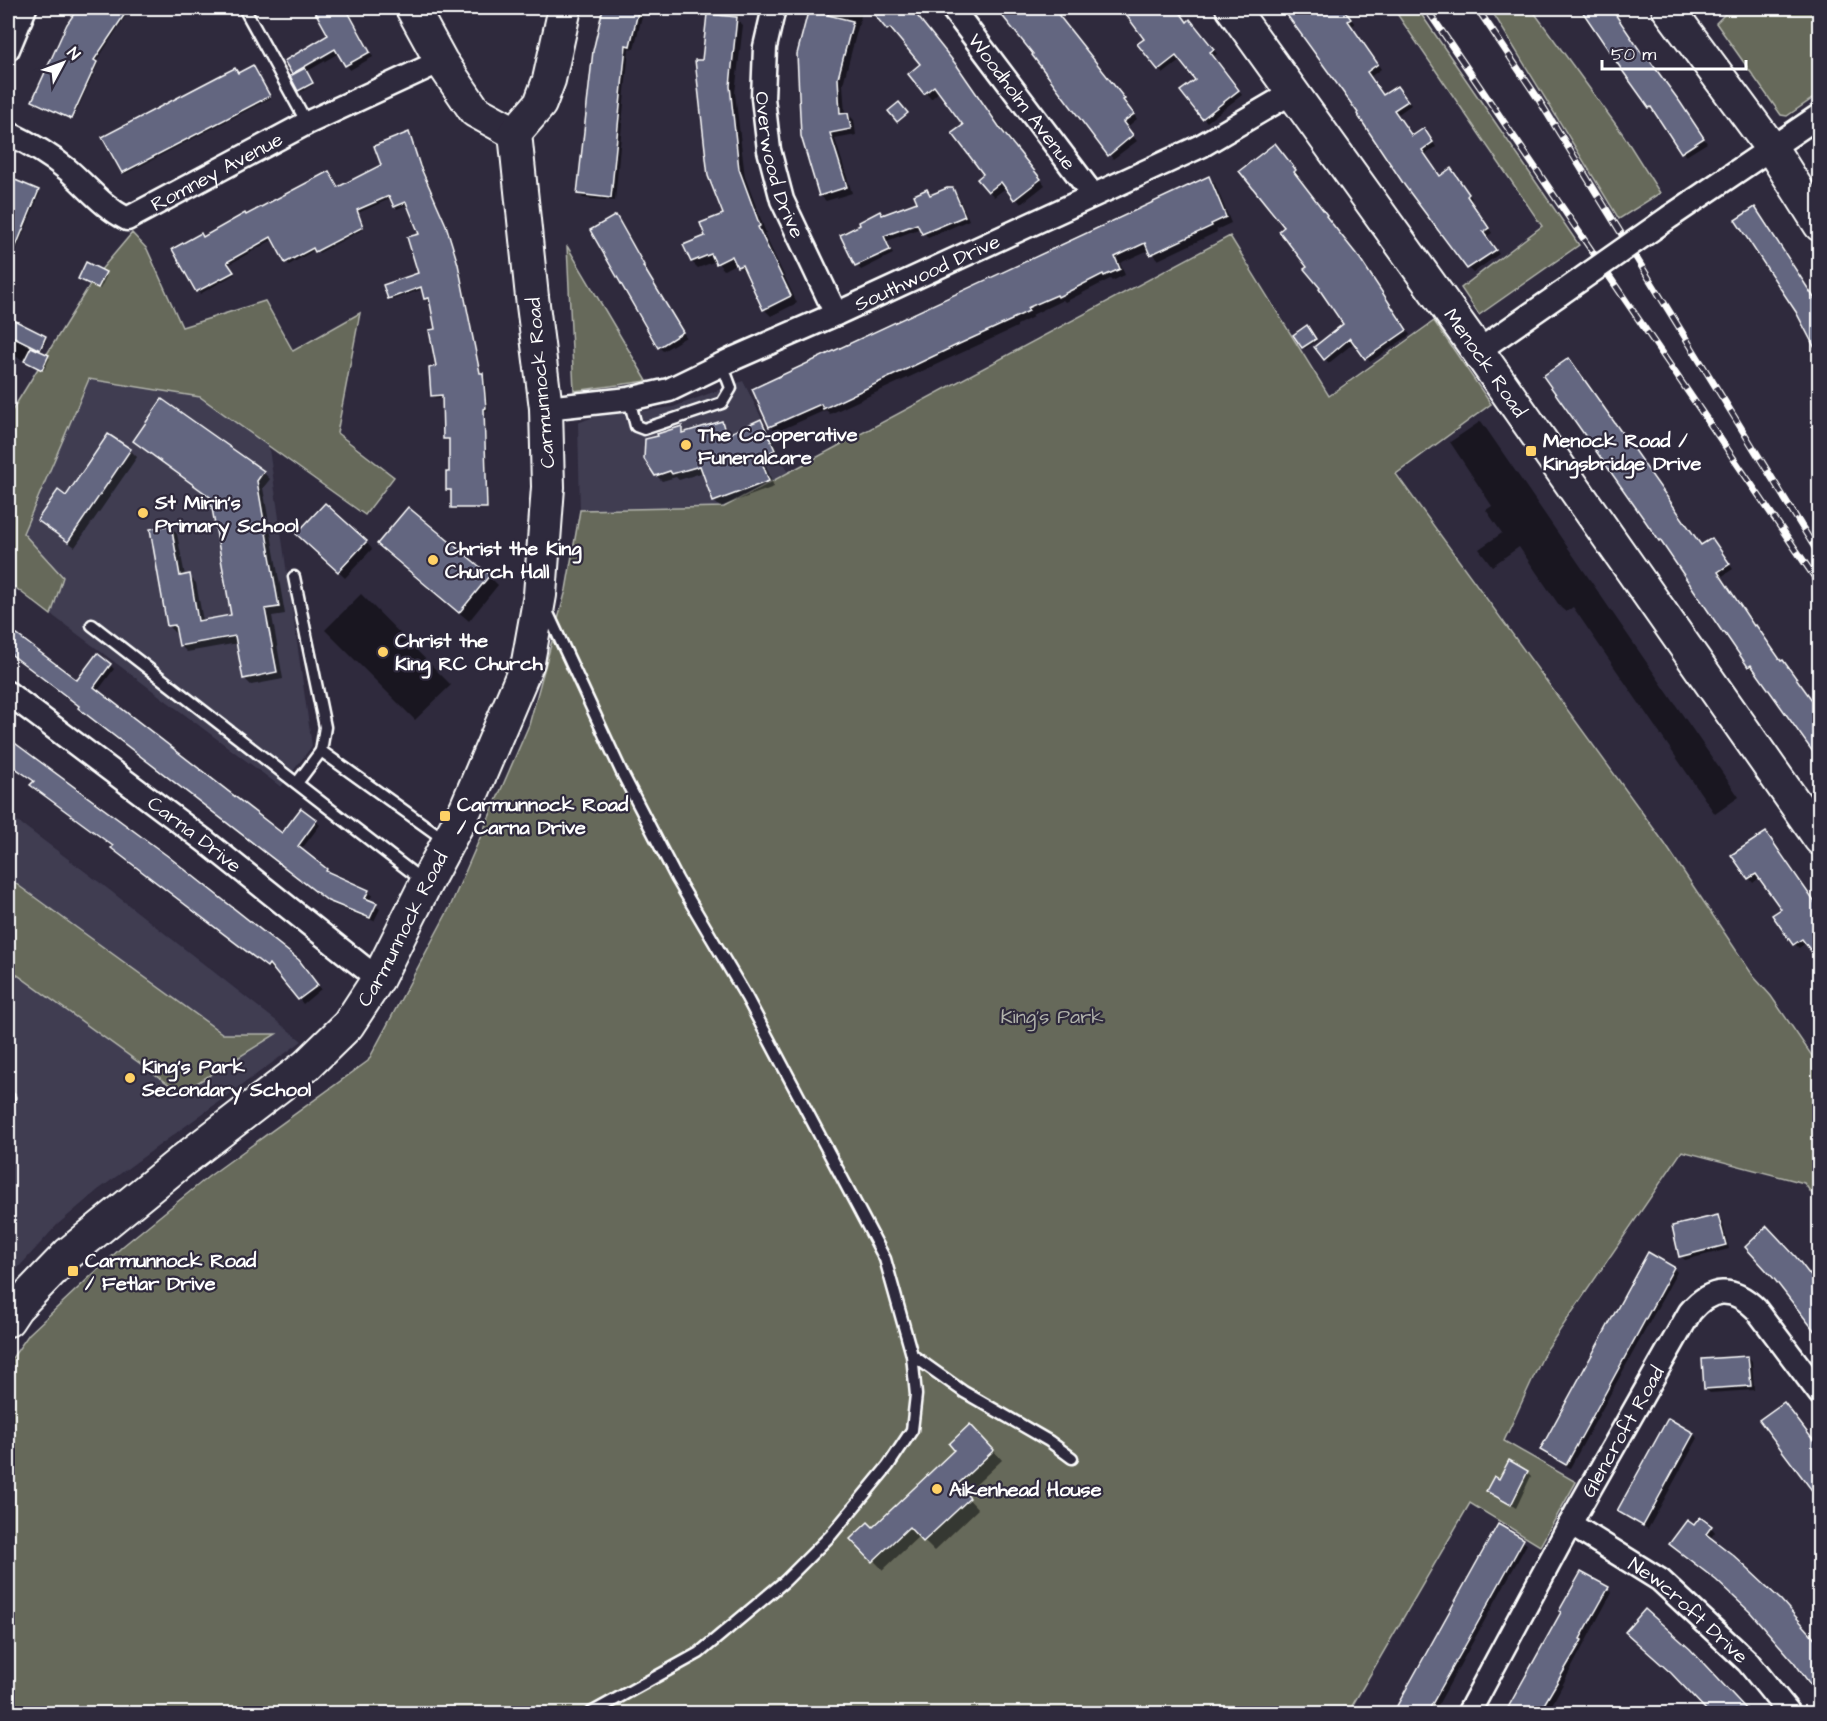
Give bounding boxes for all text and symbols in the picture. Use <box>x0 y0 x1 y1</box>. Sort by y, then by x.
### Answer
street label: Woodholm Avenue <box>961 28 1082 176</box>
north arrow <box>33 33 93 93</box>
scale bar <box>1602 33 1746 71</box>
text: 50 m <box>1611 42 1656 67</box>
text: N <box>62 43 85 65</box>
street label: Overwood Drive <box>747 90 811 243</box>
street label: Romney Avenue <box>146 125 288 219</box>
street label: Southwood Drive <box>850 227 1005 319</box>
street label: Carmunnock Road <box>520 296 562 469</box>
street label: Menock Road <box>1437 303 1533 423</box>
place label: The Co-operative Funeralcare <box>697 421 858 472</box>
place label: Menock Road / Kingsbridge Drive <box>1543 427 1702 479</box>
marker: The Co-operative Funeralcare <box>679 438 693 452</box>
marker: Menock Road / Kingsbridge Drive <box>1524 444 1538 458</box>
place label: St Mirin's Primary School <box>154 489 299 541</box>
marker: St Mirin's Primary School <box>136 506 150 520</box>
place label: Christ the King Church Hall <box>445 535 582 586</box>
marker: Christ the King Church Hall <box>426 553 440 567</box>
place label: Christ the King RC Church <box>395 627 544 679</box>
marker: Christ the King RC Church <box>376 645 390 659</box>
street label: Carna Drive <box>141 790 247 880</box>
place label: Carmunnock Road / Carna Drive <box>457 791 629 842</box>
marker: Carmunnock Road / Carna Drive <box>438 809 452 823</box>
street label: Carmunnock Road <box>351 847 455 1012</box>
park label: King's Park <box>1001 1003 1104 1032</box>
place label: King's Park Secondary School <box>141 1053 311 1105</box>
marker: King's Park Secondary School <box>123 1071 137 1085</box>
place label: Carmunnock Road / Fetlar Drive <box>85 1247 257 1298</box>
marker: Carmunnock Road / Fetlar Drive <box>66 1264 80 1278</box>
street label: Glencroft Road <box>1575 1361 1672 1503</box>
place label: Aikenhead House <box>949 1476 1102 1504</box>
marker: Aikenhead House <box>930 1482 944 1496</box>
street label: Newcroft Drive <box>1623 1551 1754 1670</box>

